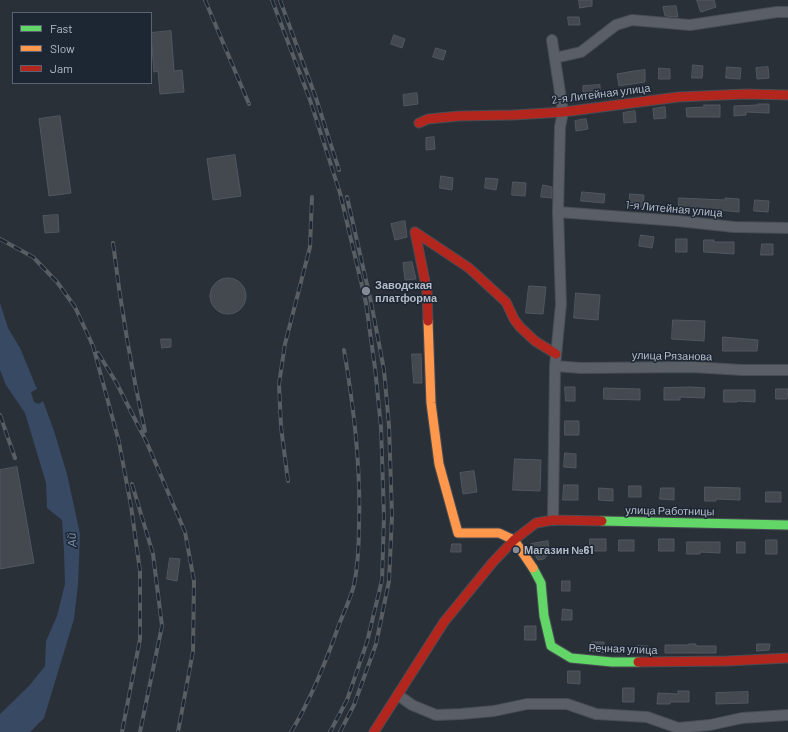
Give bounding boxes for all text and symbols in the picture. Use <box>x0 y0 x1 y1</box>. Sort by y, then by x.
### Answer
legend <box>12 12 152 84</box>
text: Fast <box>50 21 73 35</box>
text: Slow <box>50 41 75 55</box>
text: Jam <box>50 61 73 75</box>
street label: 2-я Литейная улица <box>551 81 651 107</box>
street label: 1-я Литейная улица <box>625 198 723 220</box>
place label: Заводская платформа <box>375 278 437 304</box>
marker: Заводская платформа <box>360 285 372 297</box>
street label: улица Рязанова <box>632 349 712 363</box>
street label: улица Работницы <box>625 504 715 518</box>
water label: Ай <box>64 532 80 548</box>
place label: Магазин №61 <box>524 543 593 557</box>
marker: Магазин №61 <box>511 545 521 555</box>
street label: Речная улица <box>588 641 658 657</box>

